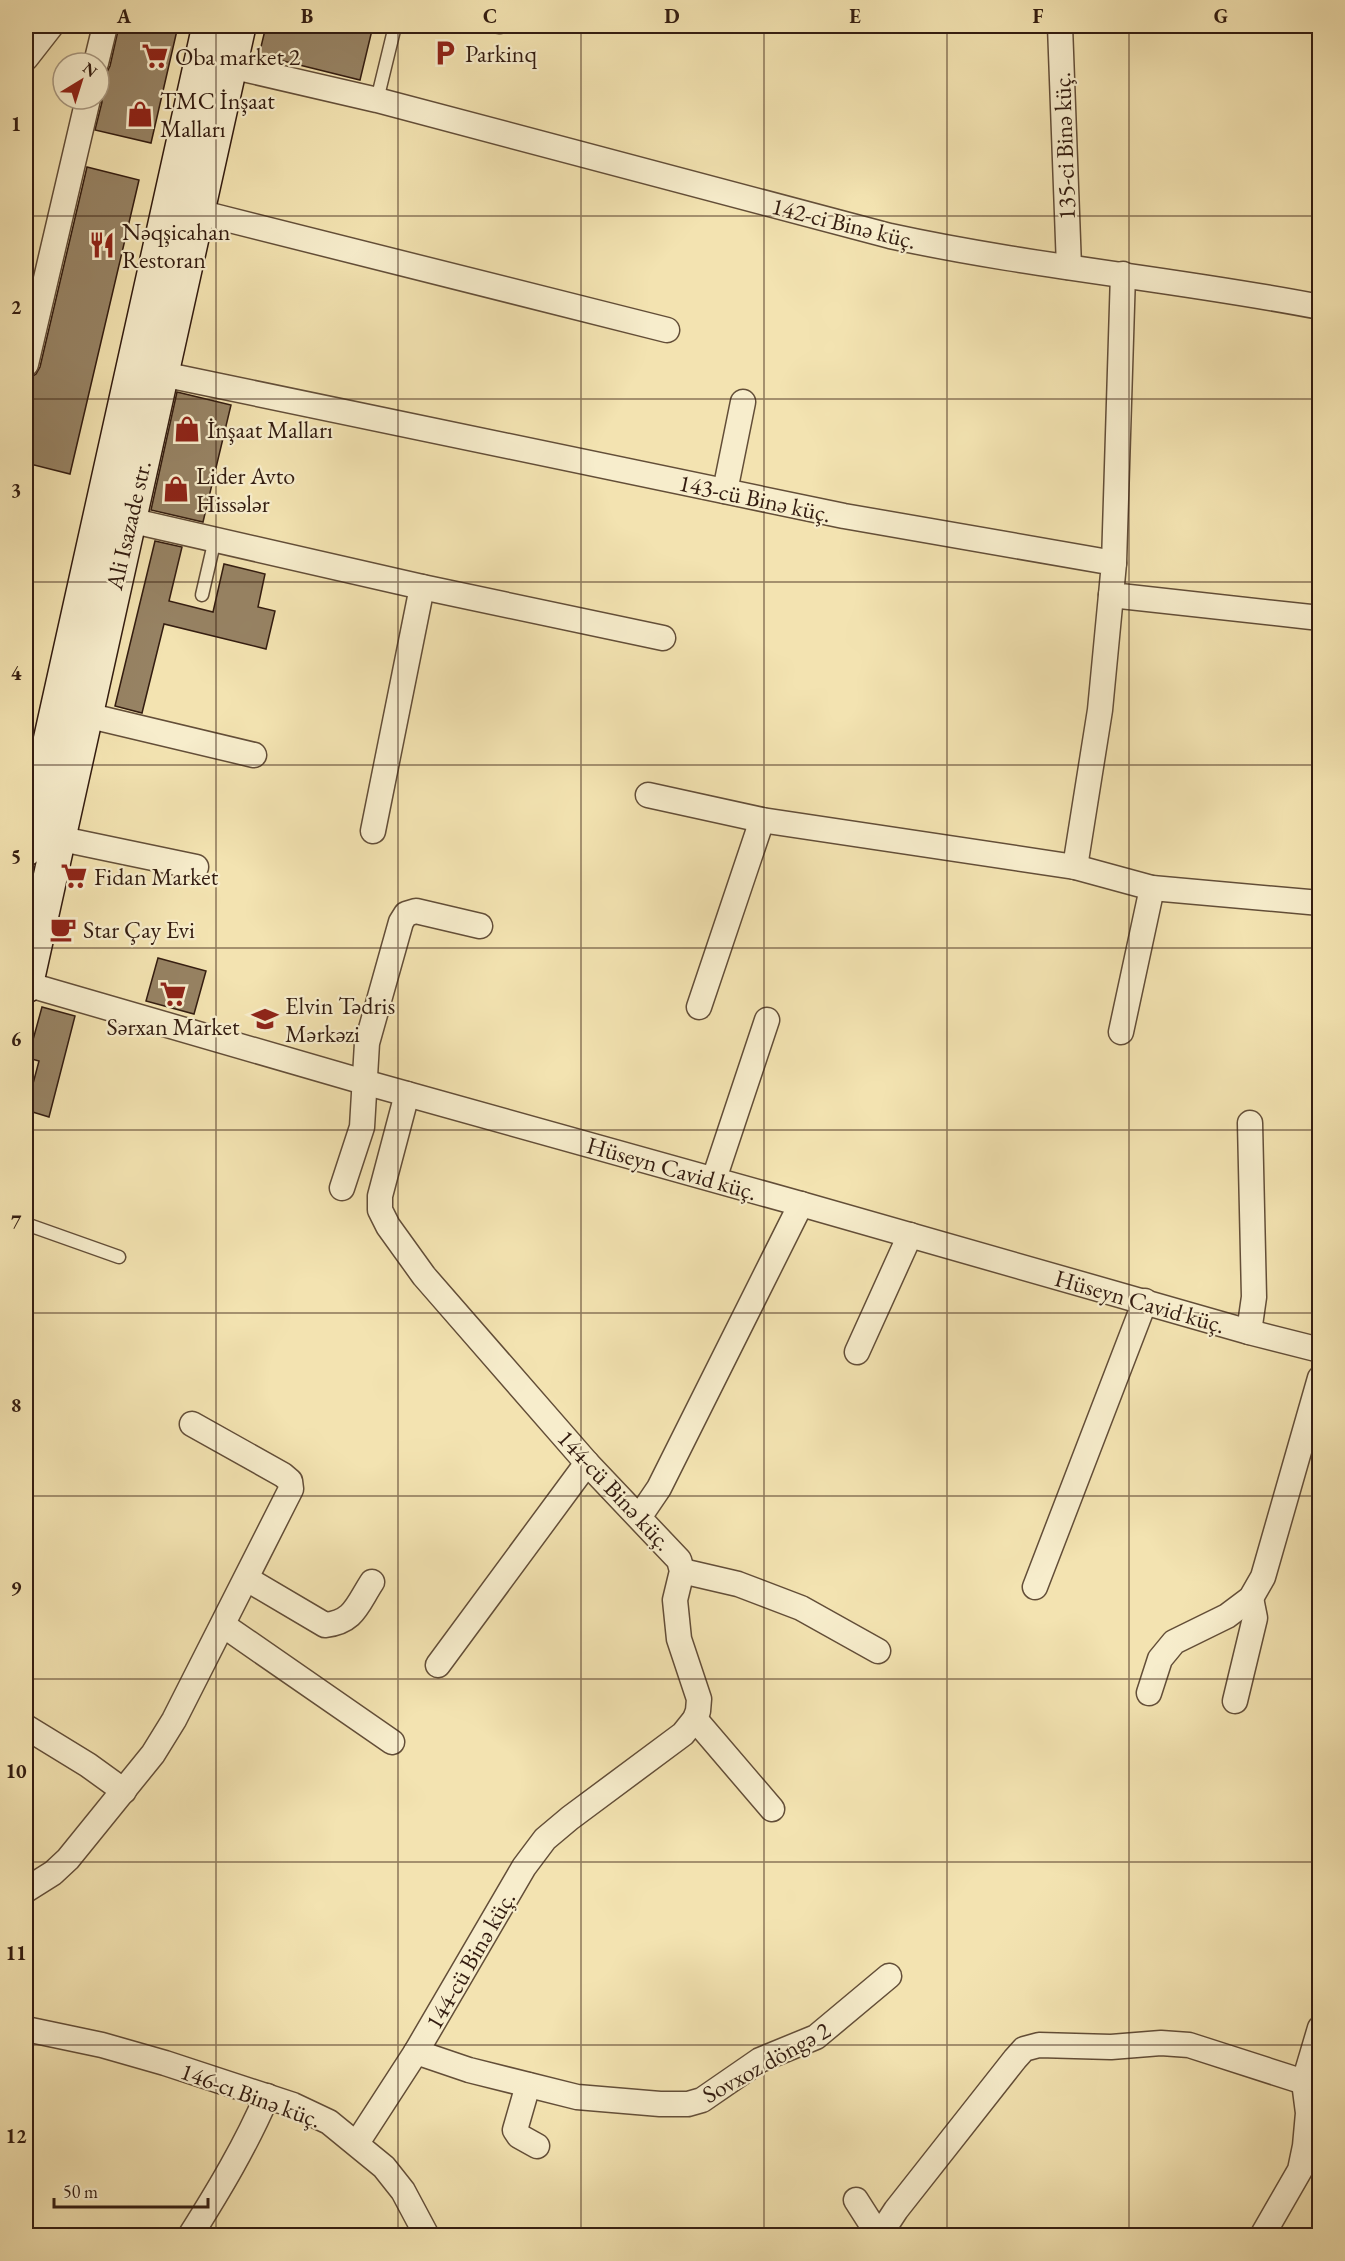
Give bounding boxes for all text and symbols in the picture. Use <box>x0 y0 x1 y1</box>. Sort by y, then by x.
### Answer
text: A <box>116 3 132 29</box>
text: B <box>301 3 313 29</box>
text: C <box>483 3 497 29</box>
text: D <box>664 3 680 29</box>
text: E <box>849 3 861 29</box>
text: F <box>1033 3 1044 29</box>
text: G <box>1214 3 1228 29</box>
parking icon: Parkinq <box>430 38 460 68</box>
place label: Parkinq <box>465 38 537 69</box>
supermarket icon: Oba market 2 <box>140 41 170 71</box>
place label: Oba market 2 <box>175 41 301 72</box>
north arrow <box>51 51 111 111</box>
text: N <box>78 57 102 82</box>
street label: 135-ci Binə küç. <box>1046 72 1082 220</box>
place label: TMC İnşaat Malları <box>160 85 275 144</box>
shop icon: TMC İnşaat Malları <box>125 99 155 129</box>
text: 1 <box>11 111 21 137</box>
street label: 142-ci Binə küç. <box>768 190 920 256</box>
place label: Nəqşicahan Restoran <box>122 216 231 275</box>
restaurant icon: Nəqşicahan Restoran <box>87 230 117 260</box>
text: 2 <box>11 294 22 320</box>
shop icon: İnşaat Malları <box>172 414 202 444</box>
place label: İnşaat Malları <box>207 414 333 445</box>
street label: Ali Isazade str. <box>98 457 158 594</box>
place label: Lider Avto Hissələr <box>196 460 295 519</box>
street label: 143-cü Binə küç. <box>676 467 834 529</box>
shop icon: Lider Avto Hissələr <box>161 474 191 504</box>
text: 3 <box>11 477 21 503</box>
text: 4 <box>11 660 22 686</box>
text: 5 <box>11 843 21 869</box>
supermarket icon: Fidan Market <box>59 861 89 891</box>
place label: Fidan Market <box>94 861 219 892</box>
cafe icon: Star Çay Evi <box>48 914 78 944</box>
place label: Star Çay Evi <box>83 914 195 945</box>
supermarket icon: Sərxan Market <box>158 979 188 1009</box>
place label: Elvin Tədris Mərkəzi <box>285 990 395 1049</box>
school or university icon: Elvin Tədris Mərkəzi <box>250 1004 280 1034</box>
place label: Sərxan Market <box>107 1011 240 1042</box>
text: 6 <box>11 1026 22 1052</box>
street label: Hüseyn Cavid küç. <box>583 1129 761 1207</box>
text: 7 <box>11 1209 22 1235</box>
street label: Hüseyn Cavid küç. <box>1051 1262 1229 1340</box>
text: 8 <box>11 1392 21 1418</box>
street label: 144-cü Binə küç. <box>551 1423 679 1557</box>
text: 9 <box>11 1575 22 1601</box>
text: 10 <box>5 1758 27 1784</box>
street label: 144-cü Binə küç. <box>418 1885 522 2035</box>
text: 11 <box>5 1940 27 1966</box>
street label: Sovxoz döngə 2 <box>697 2014 836 2110</box>
street label: 146-cı Binə küç. <box>176 2055 326 2135</box>
text: 12 <box>5 2123 27 2149</box>
scale bar <box>54 2171 208 2209</box>
text: 50 m <box>63 2180 98 2203</box>

